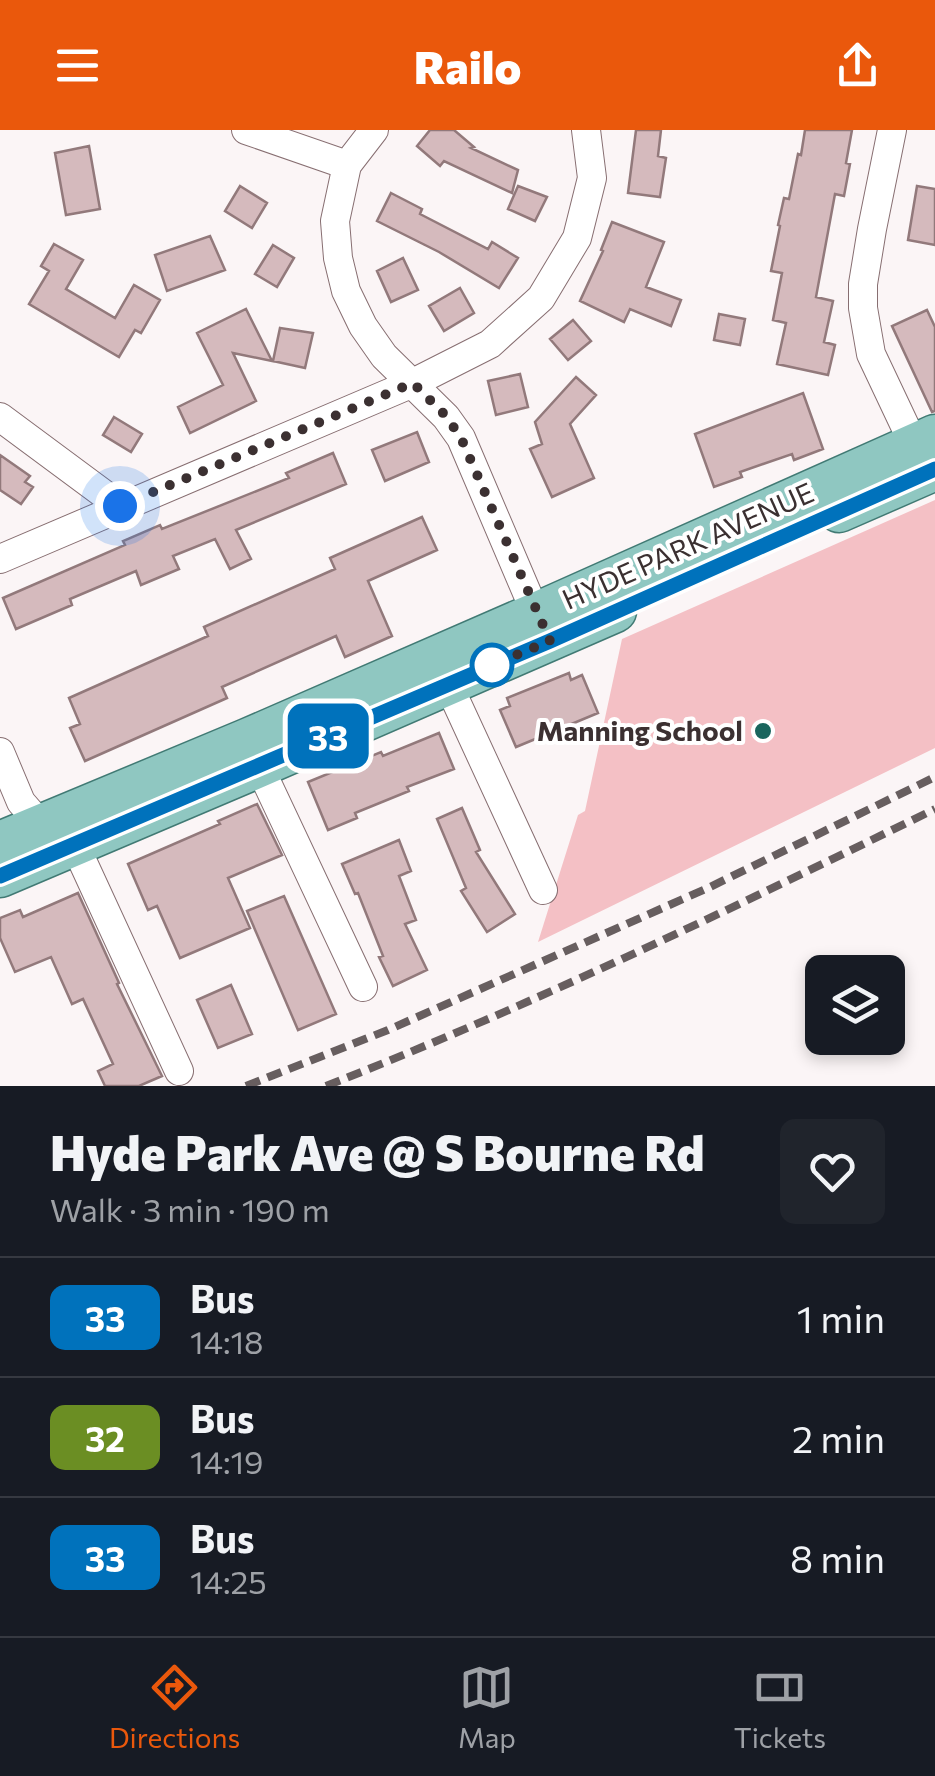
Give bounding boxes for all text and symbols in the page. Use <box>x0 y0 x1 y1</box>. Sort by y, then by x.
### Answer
icon: menu <box>50 38 105 93</box>
text: Railo <box>414 38 521 93</box>
icon: share <box>830 38 885 93</box>
street label: HYDE PARK AVENUE <box>557 474 819 616</box>
your location <box>95 481 145 531</box>
unlabelled marker <box>471 644 513 686</box>
line badge: 33 <box>283 704 373 768</box>
place label: Manning School <box>537 713 743 747</box>
text: 33 <box>308 715 348 758</box>
marker: Manning School <box>752 720 774 742</box>
map controls <box>805 955 905 1055</box>
button: layers <box>805 955 905 1055</box>
button: heart <box>780 1119 885 1224</box>
text: Hyde Park Ave @ S Bourne Rd <box>50 1122 704 1181</box>
text: Walk · 3 min · 190 m <box>50 1189 330 1229</box>
text: Bus <box>190 1274 255 1321</box>
text: 1 min <box>797 1294 885 1341</box>
text: 33 <box>85 1296 125 1339</box>
text: 14:18 <box>190 1321 264 1361</box>
text: Bus <box>190 1394 255 1441</box>
text: 2 min <box>792 1414 885 1461</box>
text: 32 <box>85 1416 125 1459</box>
text: 14:19 <box>190 1441 264 1481</box>
text: Bus <box>190 1514 255 1561</box>
text: 8 min <box>790 1534 885 1581</box>
text: 33 <box>85 1536 125 1579</box>
text: 14:25 <box>190 1561 267 1601</box>
tab: Directions <box>109 1660 240 1754</box>
tab: Map <box>458 1660 516 1754</box>
tab: Tickets <box>734 1660 826 1754</box>

